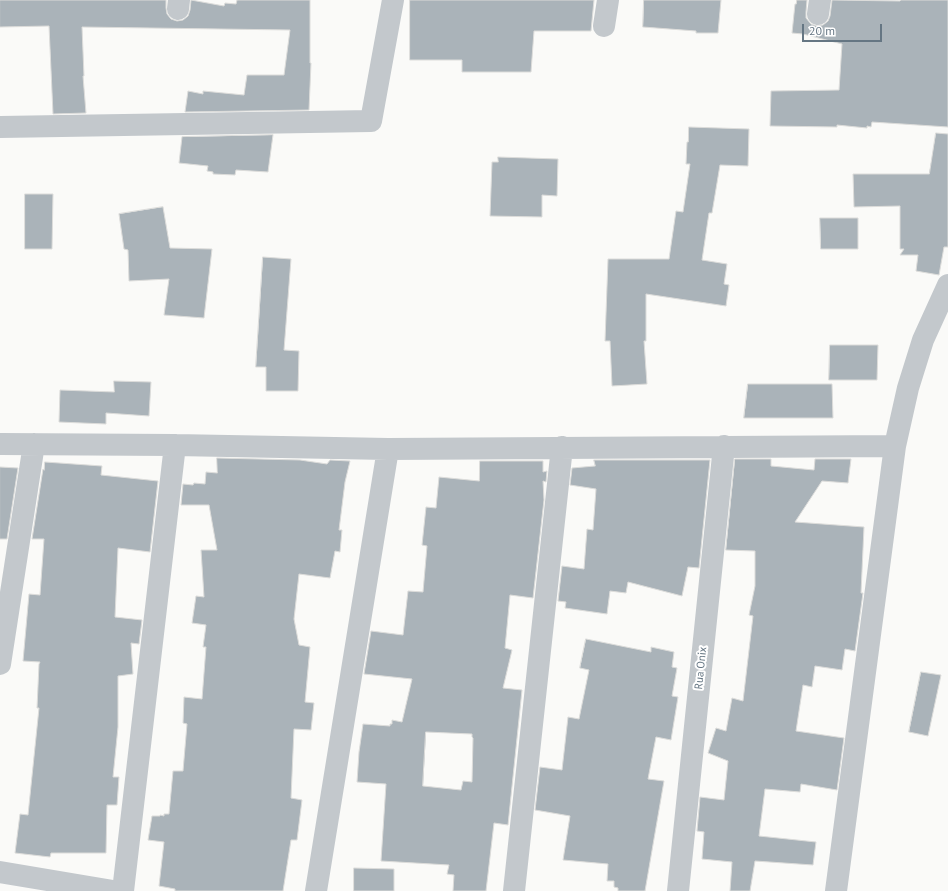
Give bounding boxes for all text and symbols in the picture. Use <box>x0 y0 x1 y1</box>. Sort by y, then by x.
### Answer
scale bar <box>804 16 884 42</box>
text: 20 m <box>809 23 835 38</box>
street label: Rua Onix <box>692 646 710 690</box>

